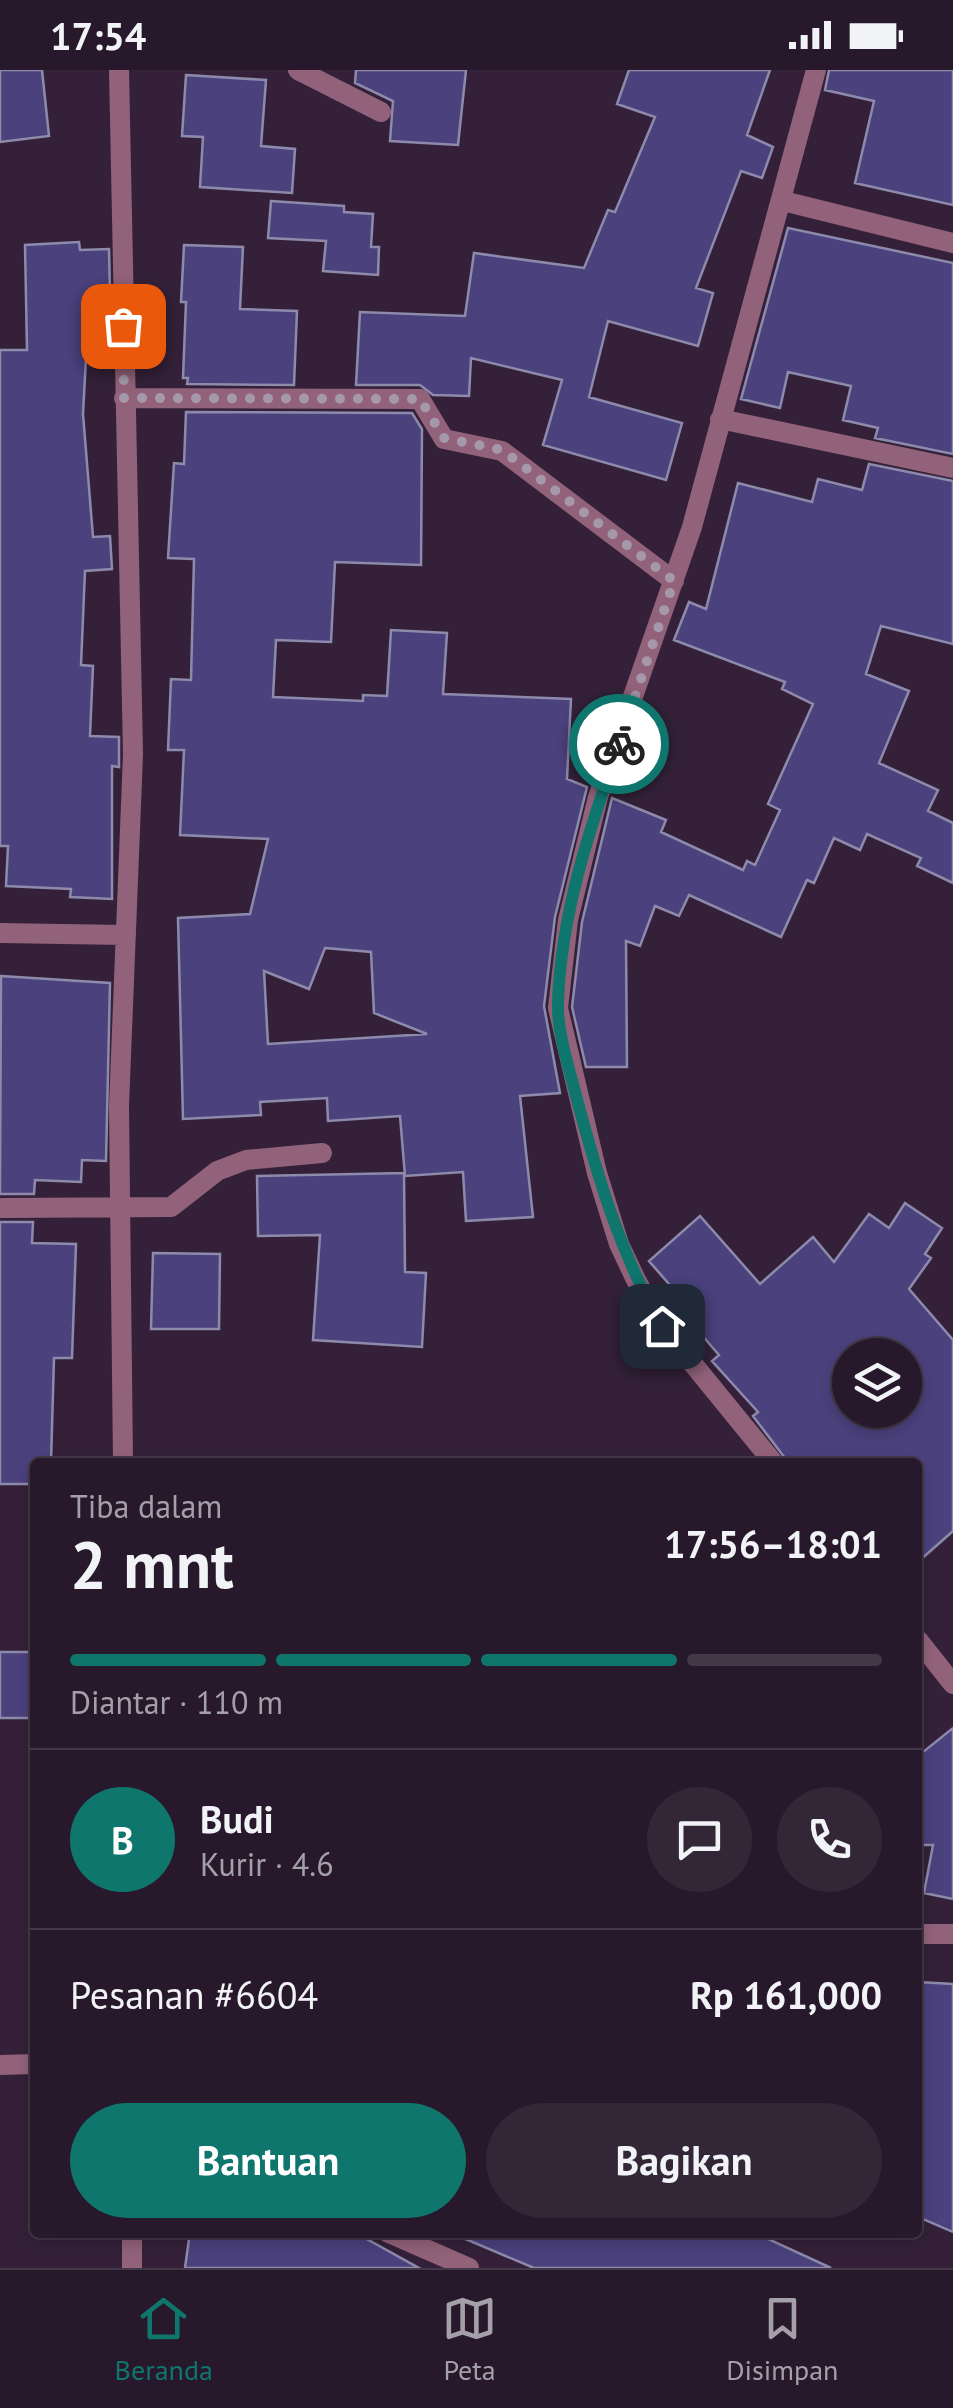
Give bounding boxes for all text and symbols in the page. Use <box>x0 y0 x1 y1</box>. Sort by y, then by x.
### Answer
text: 17:54 <box>50 11 146 60</box>
pin <box>81 284 166 369</box>
icon: bag <box>96 299 151 354</box>
courier <box>569 694 669 794</box>
icon: bike <box>592 717 647 772</box>
pin <box>620 1284 705 1369</box>
icon: home <box>635 1299 690 1354</box>
map controls <box>832 1338 922 1428</box>
button: layers <box>832 1338 922 1428</box>
text: Tiba dalam <box>70 1485 222 1527</box>
text: 17:56–18:01 <box>664 1519 882 1568</box>
text: 2 mnt <box>70 1522 234 1606</box>
text: Diantar · 110 m <box>70 1681 283 1723</box>
button: chat <box>647 1787 752 1892</box>
button: phone <box>777 1787 882 1892</box>
text: Budi <box>200 1794 274 1843</box>
text: B <box>111 1815 134 1864</box>
text: Kurir · 4.6 <box>200 1843 334 1885</box>
text: Pesanan #6604 <box>70 1970 318 2019</box>
text: Rp 161,000 <box>690 1970 882 2019</box>
button: Bantuan <box>70 2103 466 2218</box>
button: Bagikan <box>486 2103 882 2218</box>
tab: Beranda <box>115 2291 213 2388</box>
tab: Peta <box>442 2291 497 2388</box>
tab: Disimpan <box>726 2291 838 2388</box>

